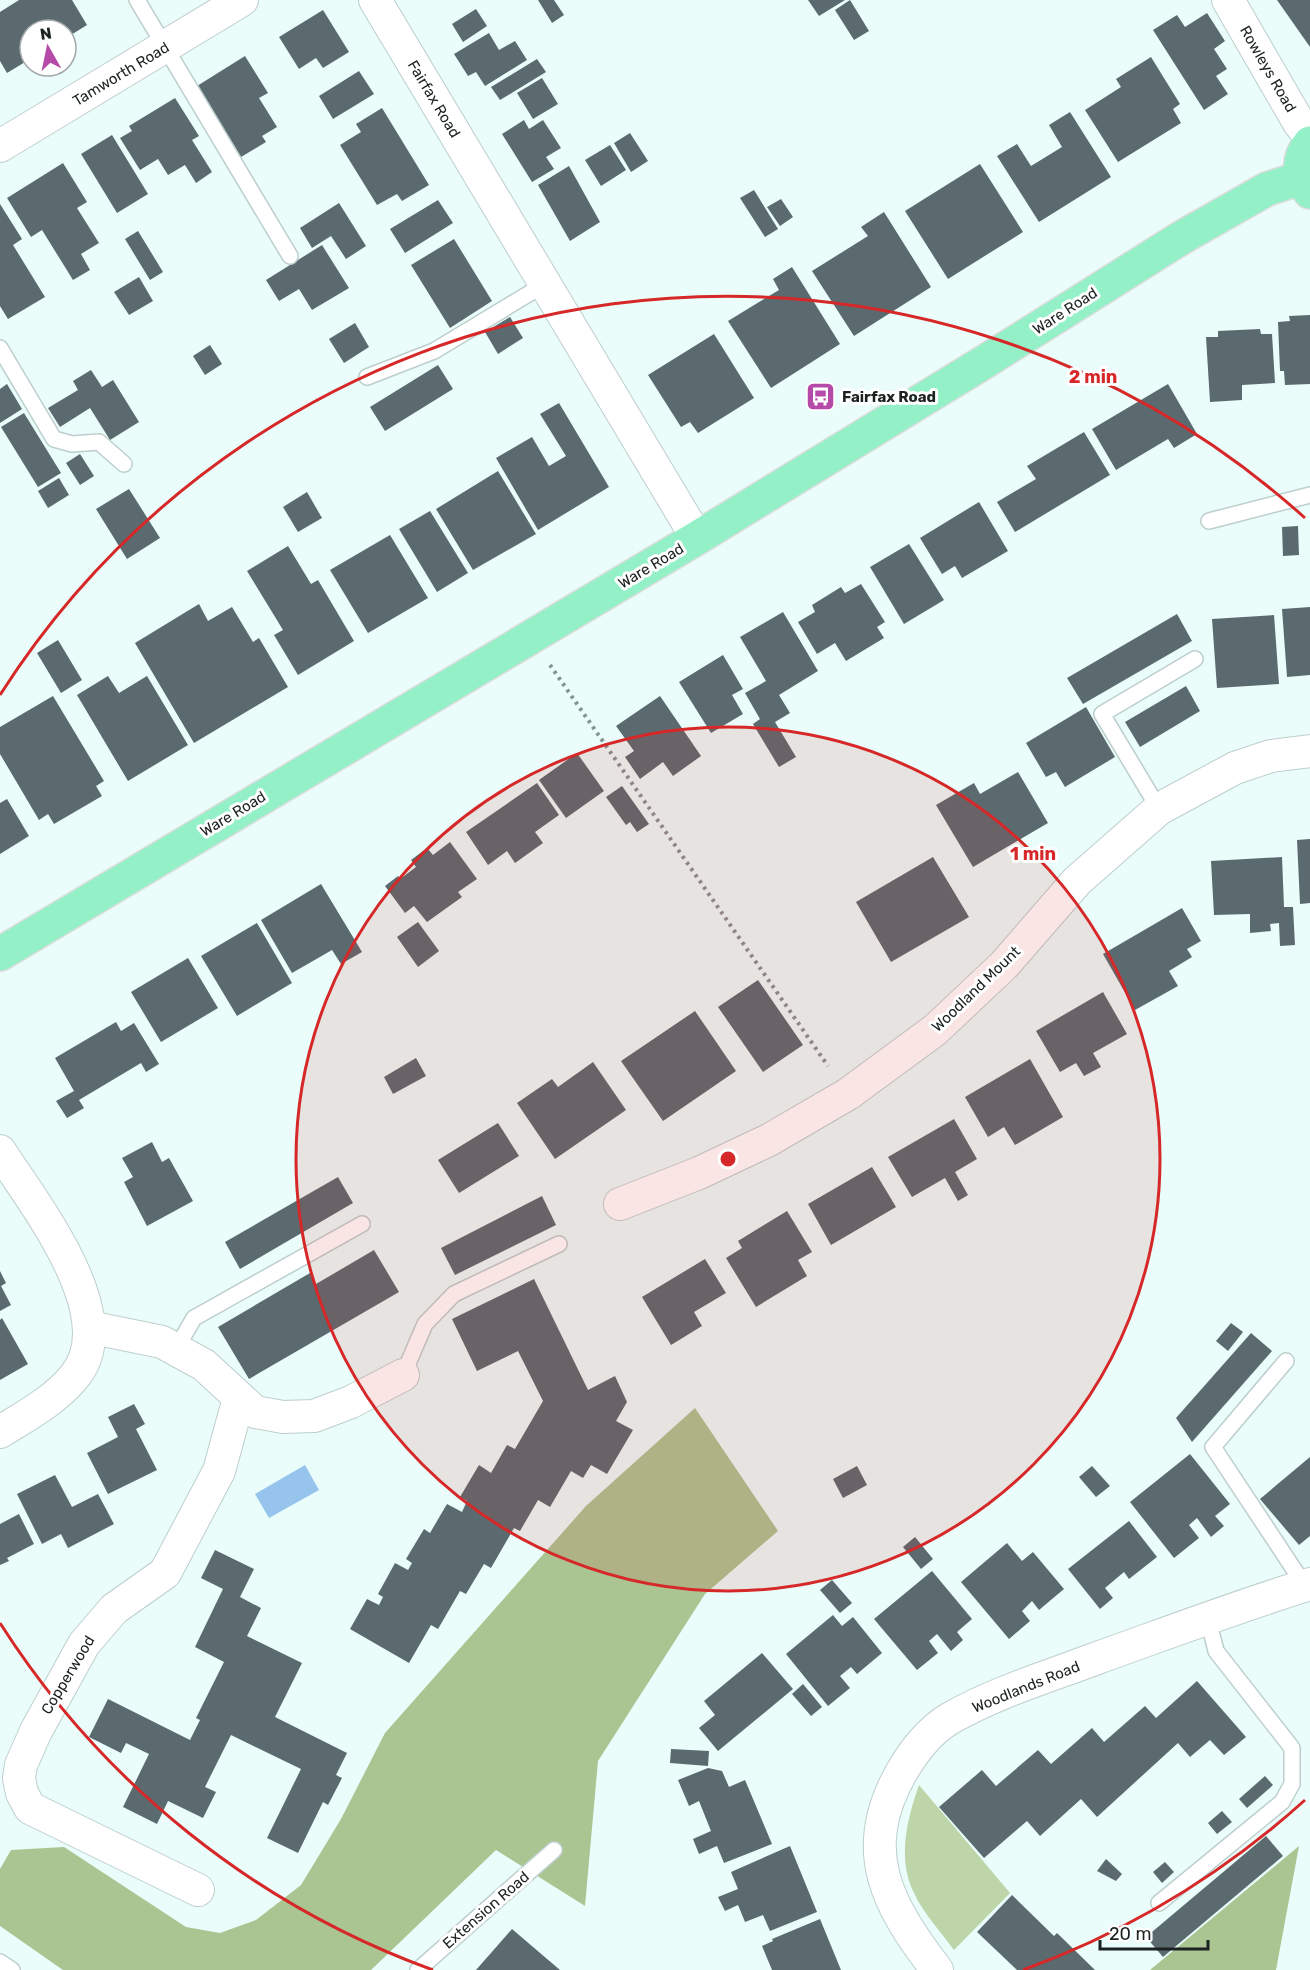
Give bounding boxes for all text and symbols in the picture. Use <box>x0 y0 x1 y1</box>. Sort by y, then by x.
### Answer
north arrow <box>18 18 78 78</box>
text: N <box>39 23 53 44</box>
street label: Rowleys Road <box>1236 23 1300 115</box>
street label: Tamworth Road <box>70 38 172 110</box>
street label: Fairfax Road <box>404 57 464 141</box>
street label: Ware Road <box>1029 284 1101 338</box>
text: 2 min <box>1069 366 1117 388</box>
bus stop icon: Fairfax Road <box>805 381 837 413</box>
place label: Fairfax Road <box>842 388 936 406</box>
street label: Ware Road <box>615 539 687 593</box>
street label: Ware Road <box>197 787 269 841</box>
text: 1 min <box>1010 843 1056 865</box>
street label: Woodland Mount <box>928 942 1024 1036</box>
centre of rings <box>718 1149 738 1169</box>
street label: Copperwood <box>37 1632 99 1718</box>
street label: Woodlands Road <box>969 1657 1083 1717</box>
street label: Extension Road <box>439 1868 533 1952</box>
scale bar <box>1100 1913 1208 1951</box>
text: 20 m <box>1109 1923 1151 1945</box>

